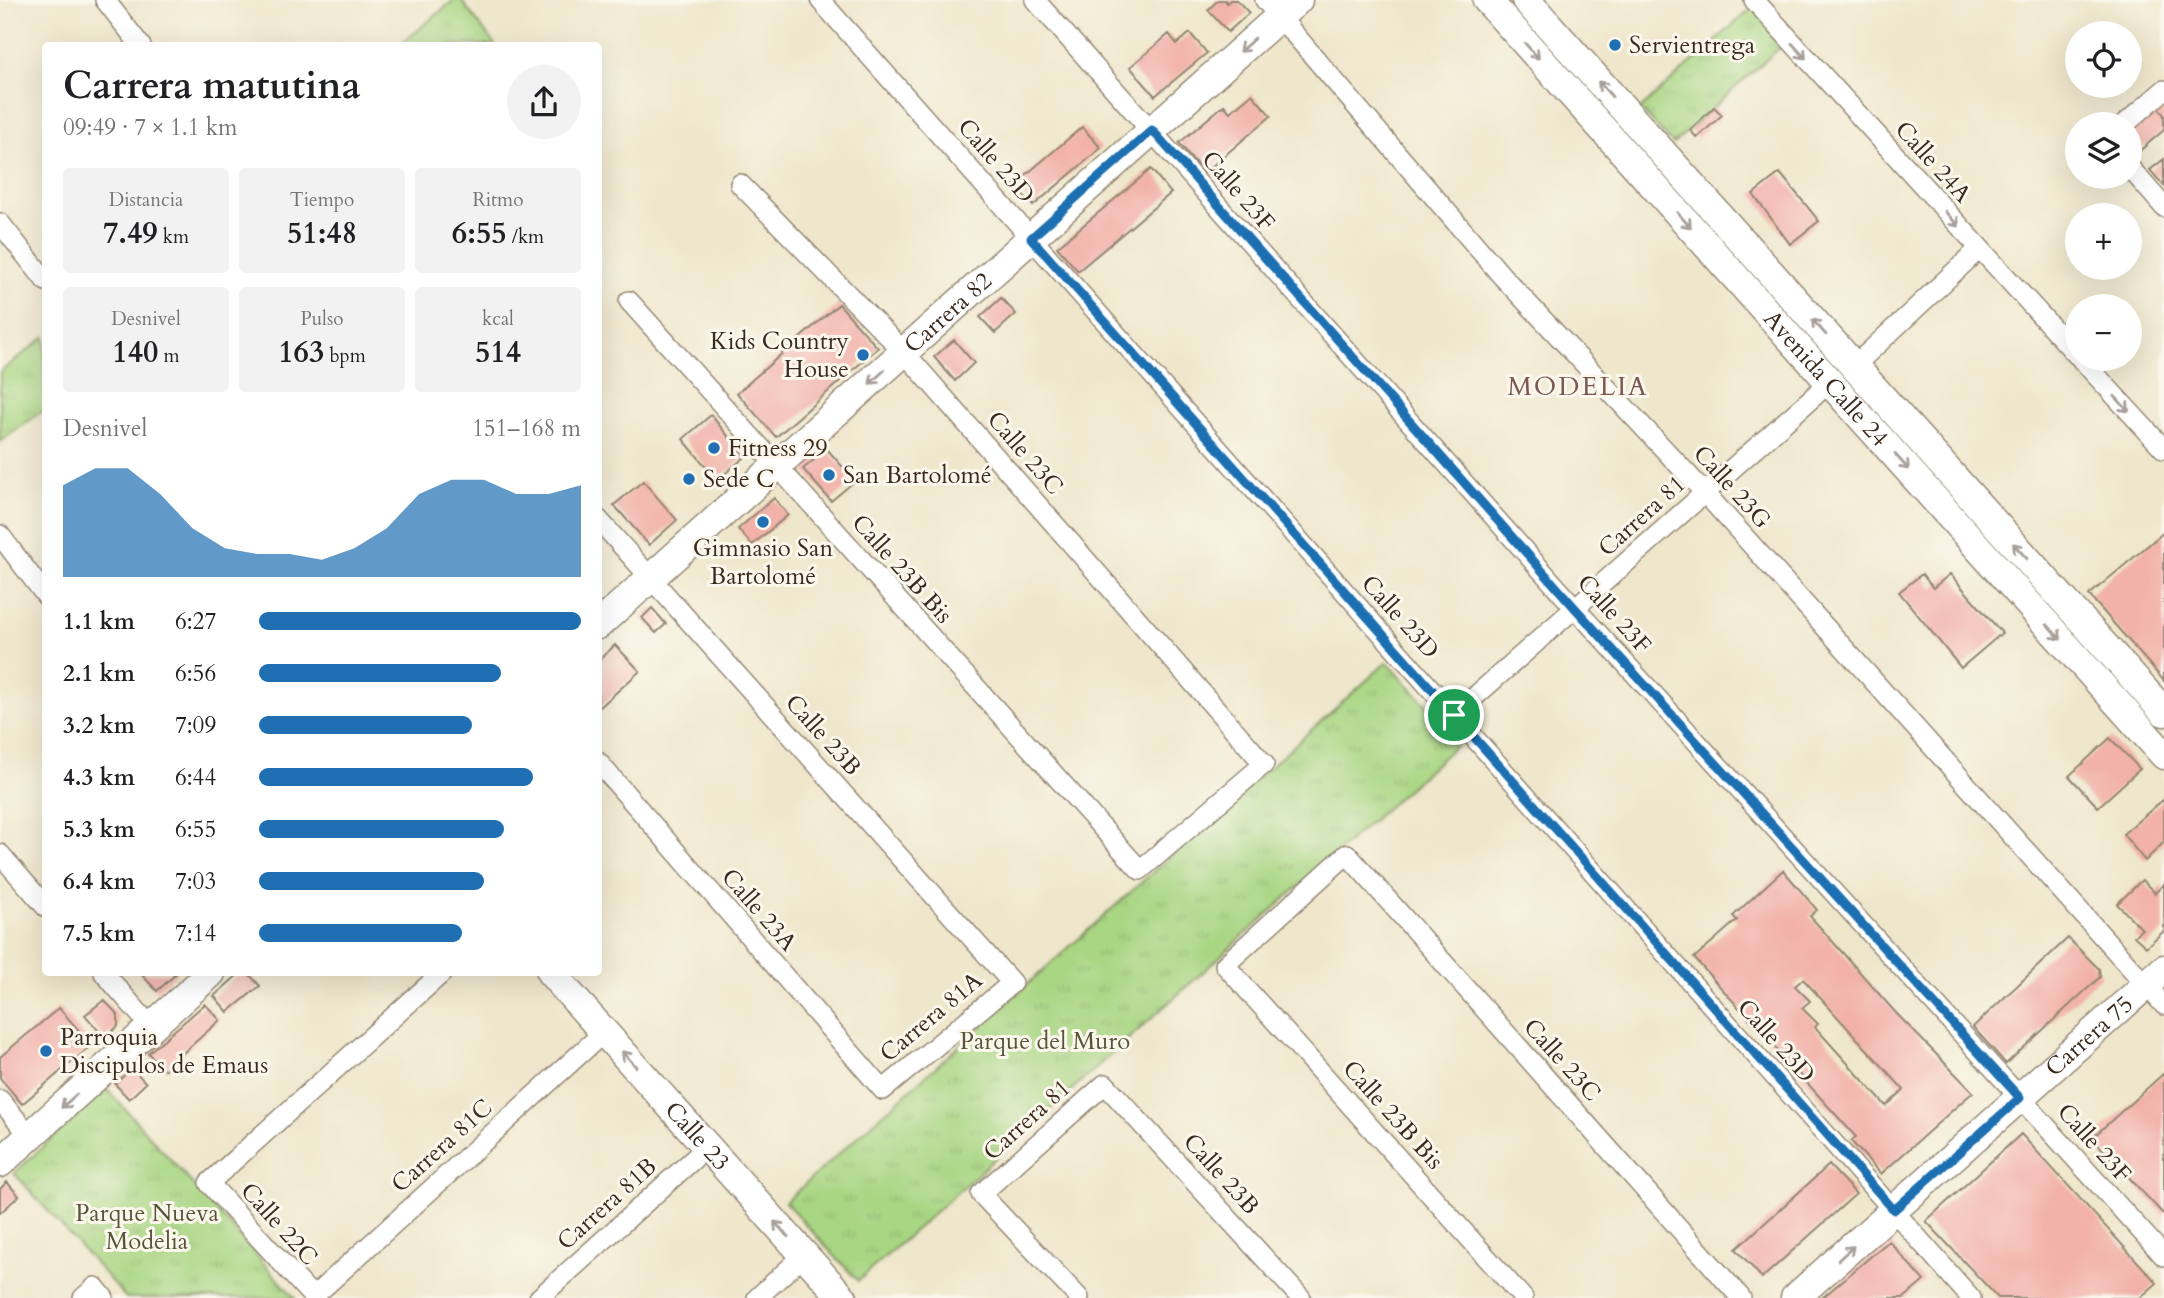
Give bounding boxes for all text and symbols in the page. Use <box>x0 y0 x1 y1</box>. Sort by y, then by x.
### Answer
map controls <box>2065 21 2142 371</box>
button: locate <box>2065 21 2142 98</box>
place label: Servientrega <box>1629 29 1756 62</box>
one-way arrow <box>1239 37 1256 54</box>
marker: Servientrega <box>1607 37 1623 53</box>
one-way arrow <box>1524 42 1541 59</box>
one-way arrow <box>1791 42 1808 59</box>
text: Carrera matutina <box>63 60 361 112</box>
button: share <box>507 65 581 139</box>
one-way arrow <box>1597 81 1614 98</box>
text: 09:49 · 7 × 1.1 km <box>63 112 237 143</box>
street label: Calle 23D <box>950 112 1042 210</box>
button: layers <box>2065 112 2142 189</box>
street label: Calle 24A <box>1887 114 1979 211</box>
street label: Calle 23F <box>1194 144 1282 238</box>
text: Distancia <box>109 187 183 213</box>
text: Tiempo <box>290 187 354 213</box>
text: Ritmo <box>473 187 523 213</box>
button: + <box>2065 203 2142 280</box>
one-way arrow <box>1944 210 1961 227</box>
one-way arrow <box>1676 211 1692 229</box>
text: 7.49 <box>103 213 158 254</box>
text: 51:48 <box>287 213 357 254</box>
text: 6:55 <box>452 213 507 254</box>
text: km <box>158 224 189 250</box>
text: /km <box>507 224 544 250</box>
street label: Carrera 82 <box>897 265 999 361</box>
button: − <box>2065 294 2142 371</box>
street label: Avenida Calle 24 <box>1756 303 1896 454</box>
text: Desnivel <box>111 306 181 332</box>
text: Pulso <box>300 306 344 332</box>
text: kcal <box>482 306 514 332</box>
one-way arrow <box>1811 319 1828 336</box>
place label: Kids Country House <box>710 325 849 386</box>
text: 140 <box>112 332 158 373</box>
text: 163 <box>278 332 324 373</box>
text: 514 <box>475 332 521 373</box>
text: m <box>158 343 180 369</box>
text: bpm <box>324 343 366 369</box>
marker: Kids Country House <box>855 347 871 363</box>
one-way arrow <box>869 368 886 385</box>
district label: MODELIA <box>1507 369 1649 404</box>
one-way arrow <box>2114 395 2131 412</box>
street label: Calle 23C <box>979 404 1071 502</box>
text: Desnivel <box>63 413 147 444</box>
text: 151–168 m <box>472 413 581 444</box>
place label: Fitness 29 <box>728 432 828 465</box>
street label: Calle 23G <box>1686 438 1778 536</box>
marker: Fitness 29 <box>706 440 722 456</box>
one-way arrow <box>1893 453 1909 471</box>
place label: San Bartolomé <box>843 459 992 492</box>
place label: Sede C <box>703 463 774 496</box>
marker: San Bartolomé <box>821 467 837 483</box>
street label: Carrera 81 <box>1591 468 1693 564</box>
marker: Sede C <box>681 471 697 487</box>
street label: Calle 23B Bis <box>844 507 960 631</box>
marker: Gimnasio San Bartolomé <box>755 514 771 530</box>
place label: Gimnasio San Bartolomé <box>693 532 833 593</box>
one-way arrow <box>2012 543 2028 561</box>
street label: Calle 23F <box>1569 567 1659 661</box>
street label: Calle 23D <box>1353 568 1447 666</box>
text: 1.1 km <box>63 606 135 637</box>
text: 6:27 <box>175 606 216 637</box>
one-way arrow <box>2046 623 2062 641</box>
text: 2.1 km <box>63 658 135 689</box>
text: 6:56 <box>175 658 216 689</box>
pin <box>1424 685 1484 745</box>
street label: Calle 23B <box>778 687 868 783</box>
icon: arrive <box>1435 696 1473 734</box>
text: 3.2 km <box>63 710 135 741</box>
text: 7:09 <box>175 710 216 741</box>
text: 4.3 km <box>63 762 135 793</box>
text: 6:44 <box>175 762 216 793</box>
text: 5.3 km <box>63 814 135 845</box>
text: 6:55 <box>175 814 216 845</box>
street label: Calle 23A <box>714 861 805 959</box>
text: 6.4 km <box>63 866 135 897</box>
text: 7:03 <box>175 866 216 897</box>
text: 7.5 km <box>63 918 135 949</box>
text: 7:14 <box>175 918 216 949</box>
street label: Carrera 81A <box>873 964 990 1070</box>
street label: Carrera 75 <box>2038 988 2140 1084</box>
street label: Calle 23D <box>1729 992 1823 1090</box>
street label: Calle 23C <box>1516 1011 1608 1109</box>
place label: Parroquia Discipulos de Emaus <box>60 1021 268 1082</box>
park label: Parque del Muro <box>960 1025 1130 1058</box>
marker: Parroquia Discipulos de Emaus <box>38 1043 54 1059</box>
one-way arrow <box>621 1051 637 1069</box>
street label: Calle 23B Bis <box>1335 1053 1451 1177</box>
street label: Carrera 81 <box>976 1072 1078 1168</box>
one-way arrow <box>61 1092 78 1109</box>
street label: Carrera 81C <box>384 1092 500 1200</box>
street label: Calle 23 <box>657 1094 737 1178</box>
street label: Calle 23F <box>2049 1096 2139 1190</box>
street label: Calle 23B <box>1176 1126 1266 1222</box>
street label: Carrera 81B <box>550 1150 664 1258</box>
street label: Calle 22C <box>233 1175 325 1273</box>
park label: Parque Nueva Modelia <box>75 1197 219 1258</box>
one-way arrow <box>772 1221 789 1238</box>
one-way arrow <box>1837 1244 1854 1261</box>

